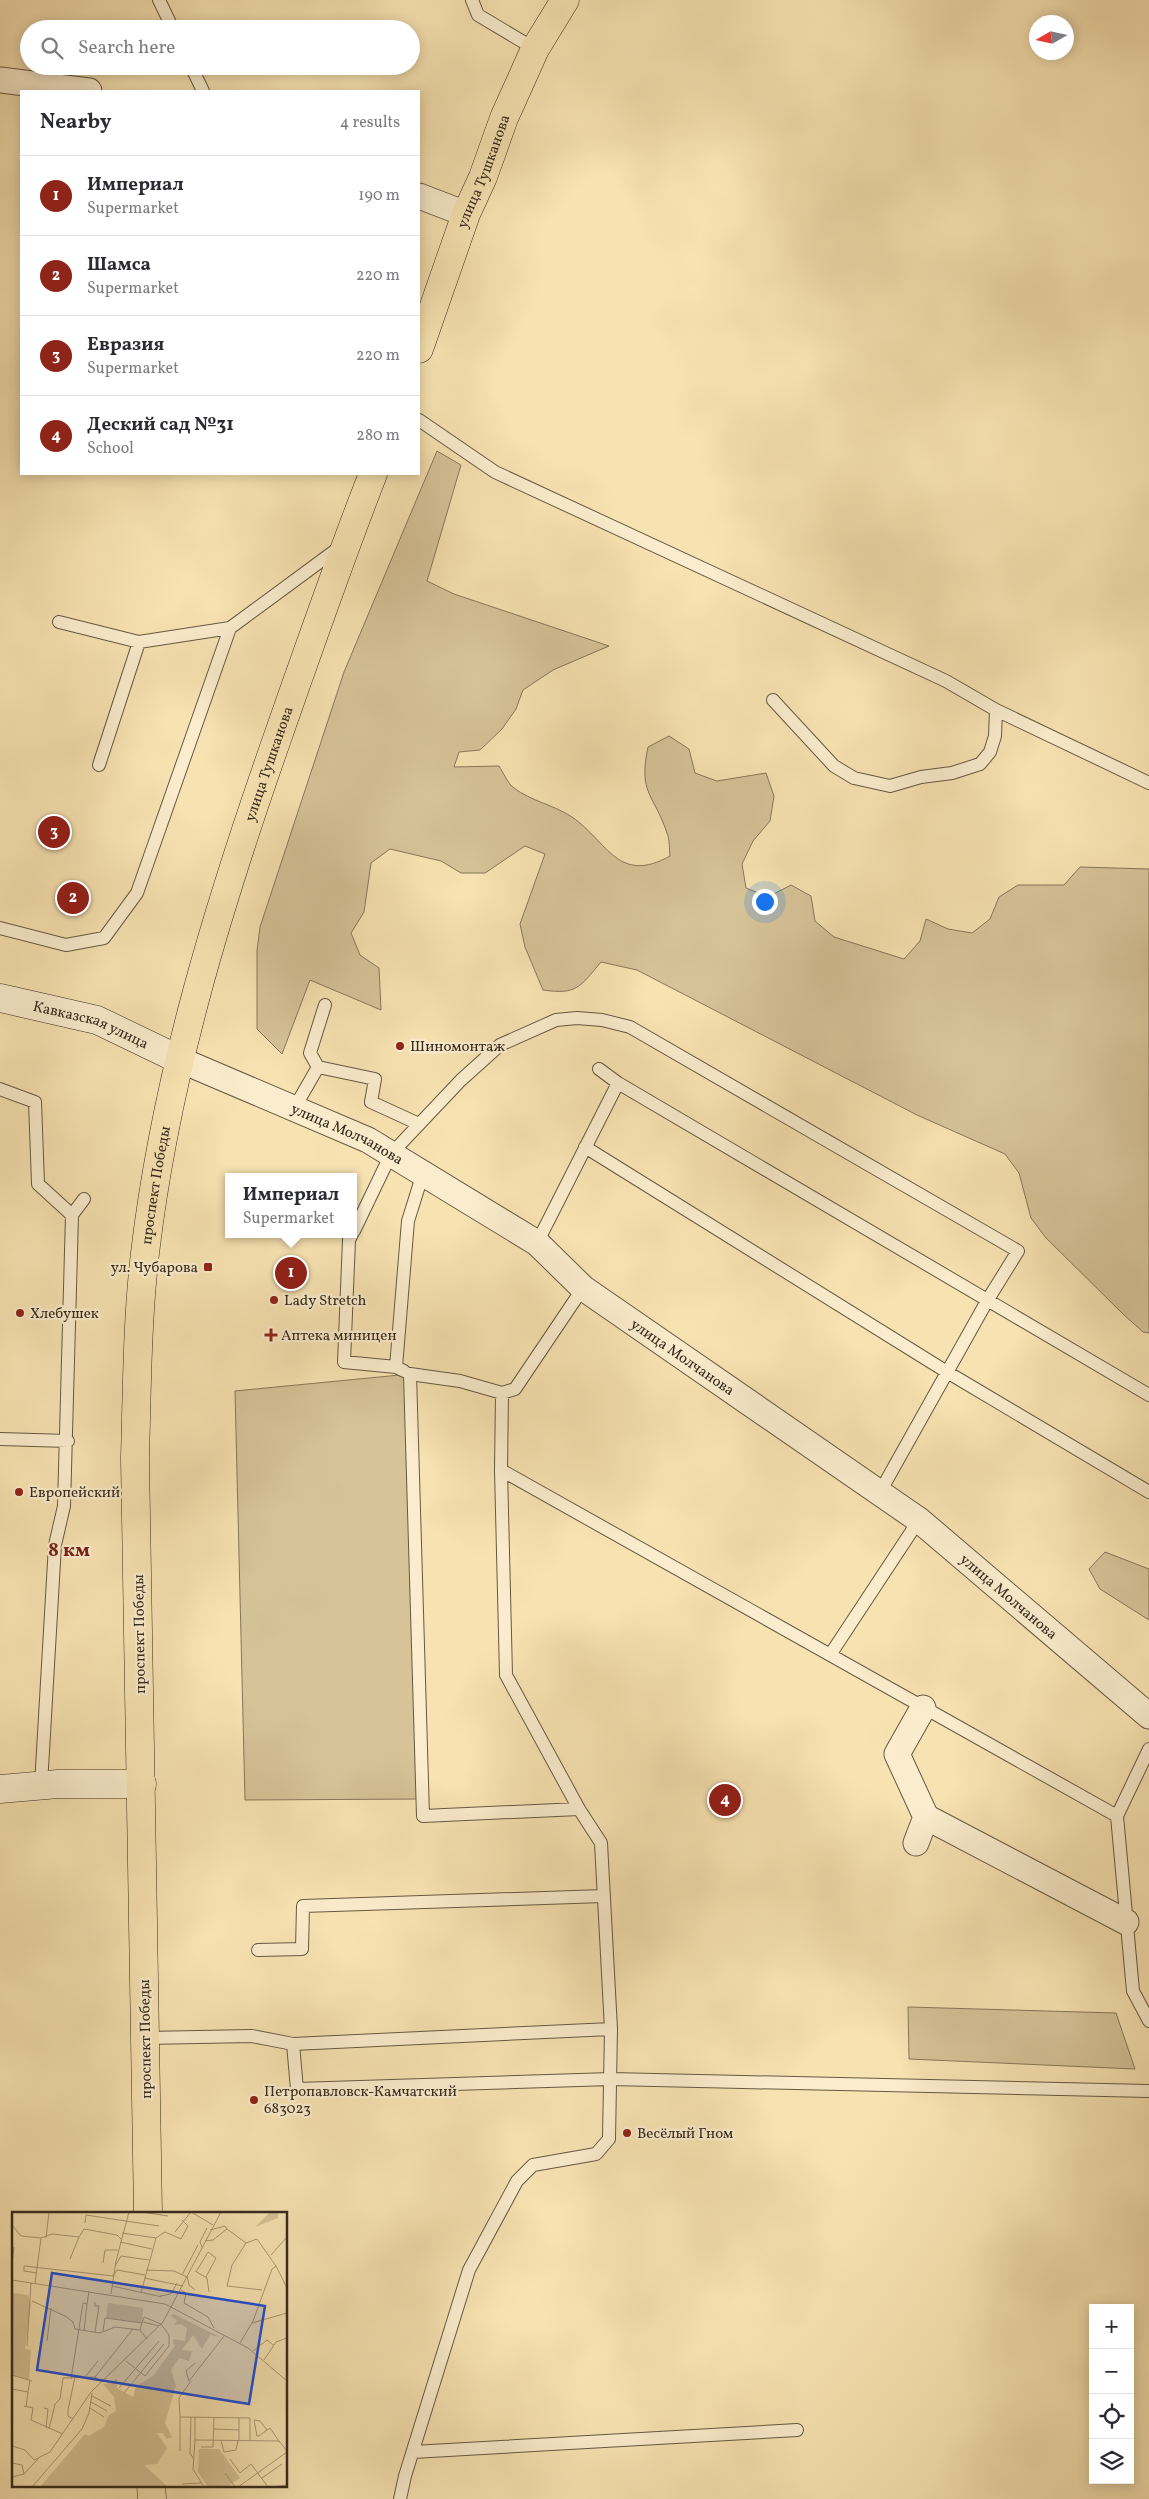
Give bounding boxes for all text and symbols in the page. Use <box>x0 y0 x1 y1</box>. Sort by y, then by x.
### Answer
north arrow <box>1029 15 1074 60</box>
search box <box>20 20 420 75</box>
icon: search <box>38 34 66 62</box>
text: Search here <box>78 35 175 61</box>
text: Nearby <box>40 108 111 137</box>
text: 4 results <box>340 112 400 134</box>
street label: улица Тушканова <box>453 112 516 231</box>
text: Империал <box>87 172 184 198</box>
text: 1 <box>53 185 59 207</box>
text: 190 m <box>358 185 400 207</box>
text: Supermarket <box>87 198 179 220</box>
text: Шамса <box>87 252 151 278</box>
text: 2 <box>52 265 60 287</box>
text: 220 m <box>356 265 400 287</box>
text: Supermarket <box>87 278 179 300</box>
text: Евразия <box>87 332 164 358</box>
text: 3 <box>52 345 60 367</box>
text: 220 m <box>356 345 400 367</box>
text: Supermarket <box>87 358 179 380</box>
text: Деский сад №31 <box>87 412 234 438</box>
text: 4 <box>51 425 61 447</box>
text: 280 m <box>356 425 400 447</box>
text: School <box>87 438 134 460</box>
street label: улица Тушканова <box>240 704 300 825</box>
pin: 3 <box>38 813 70 851</box>
pin: 2 <box>57 879 89 917</box>
your location <box>752 889 778 915</box>
street label: Кавказская улица <box>31 997 152 1055</box>
place label: Шиномонтаж <box>410 1037 505 1058</box>
marker: Шиномонтаж <box>394 1040 406 1052</box>
street label: улица Молчанова <box>287 1099 407 1171</box>
street label: проспект Победы <box>137 1124 177 1246</box>
popup <box>225 1173 357 1238</box>
text: Империал <box>243 1182 339 1208</box>
text: Supermarket <box>243 1208 335 1230</box>
pin: 1 <box>275 1254 307 1292</box>
place label: ул. Чубарова <box>111 1258 198 1279</box>
marker: ул. Чубарова <box>202 1261 214 1273</box>
place label: Lady Stretch <box>284 1291 366 1312</box>
marker: Lady Stretch <box>268 1294 280 1306</box>
place label: Хлебушек <box>30 1304 99 1325</box>
marker: Хлебушек <box>14 1307 26 1319</box>
street label: улица Молчанова <box>626 1315 738 1402</box>
place label: Аптека миницен <box>281 1326 397 1347</box>
marker: Аптека миницен <box>265 1329 277 1341</box>
place label: Европейский <box>29 1483 120 1504</box>
marker: Европейский <box>13 1486 25 1498</box>
district label: 8 км <box>48 1537 90 1565</box>
street label: улица Молчанова <box>954 1550 1061 1645</box>
street label: проспект Победы <box>129 1574 152 1694</box>
pin: 4 <box>709 1781 741 1819</box>
street label: проспект Победы <box>135 1979 158 2099</box>
place label: Петропавловск-Камчатский 683023 <box>264 2082 457 2120</box>
marker: Петропавловск-Камчатский 683023 <box>248 2094 260 2106</box>
place label: Весёлый Гном <box>637 2124 733 2145</box>
marker: Весёлый Гном <box>621 2127 633 2139</box>
inset map <box>12 2212 288 2486</box>
map controls <box>1089 2304 1134 2484</box>
button: + <box>1089 2304 1134 2349</box>
button: − <box>1089 2349 1134 2394</box>
button: locate <box>1089 2394 1134 2439</box>
button: layers <box>1089 2439 1134 2484</box>

